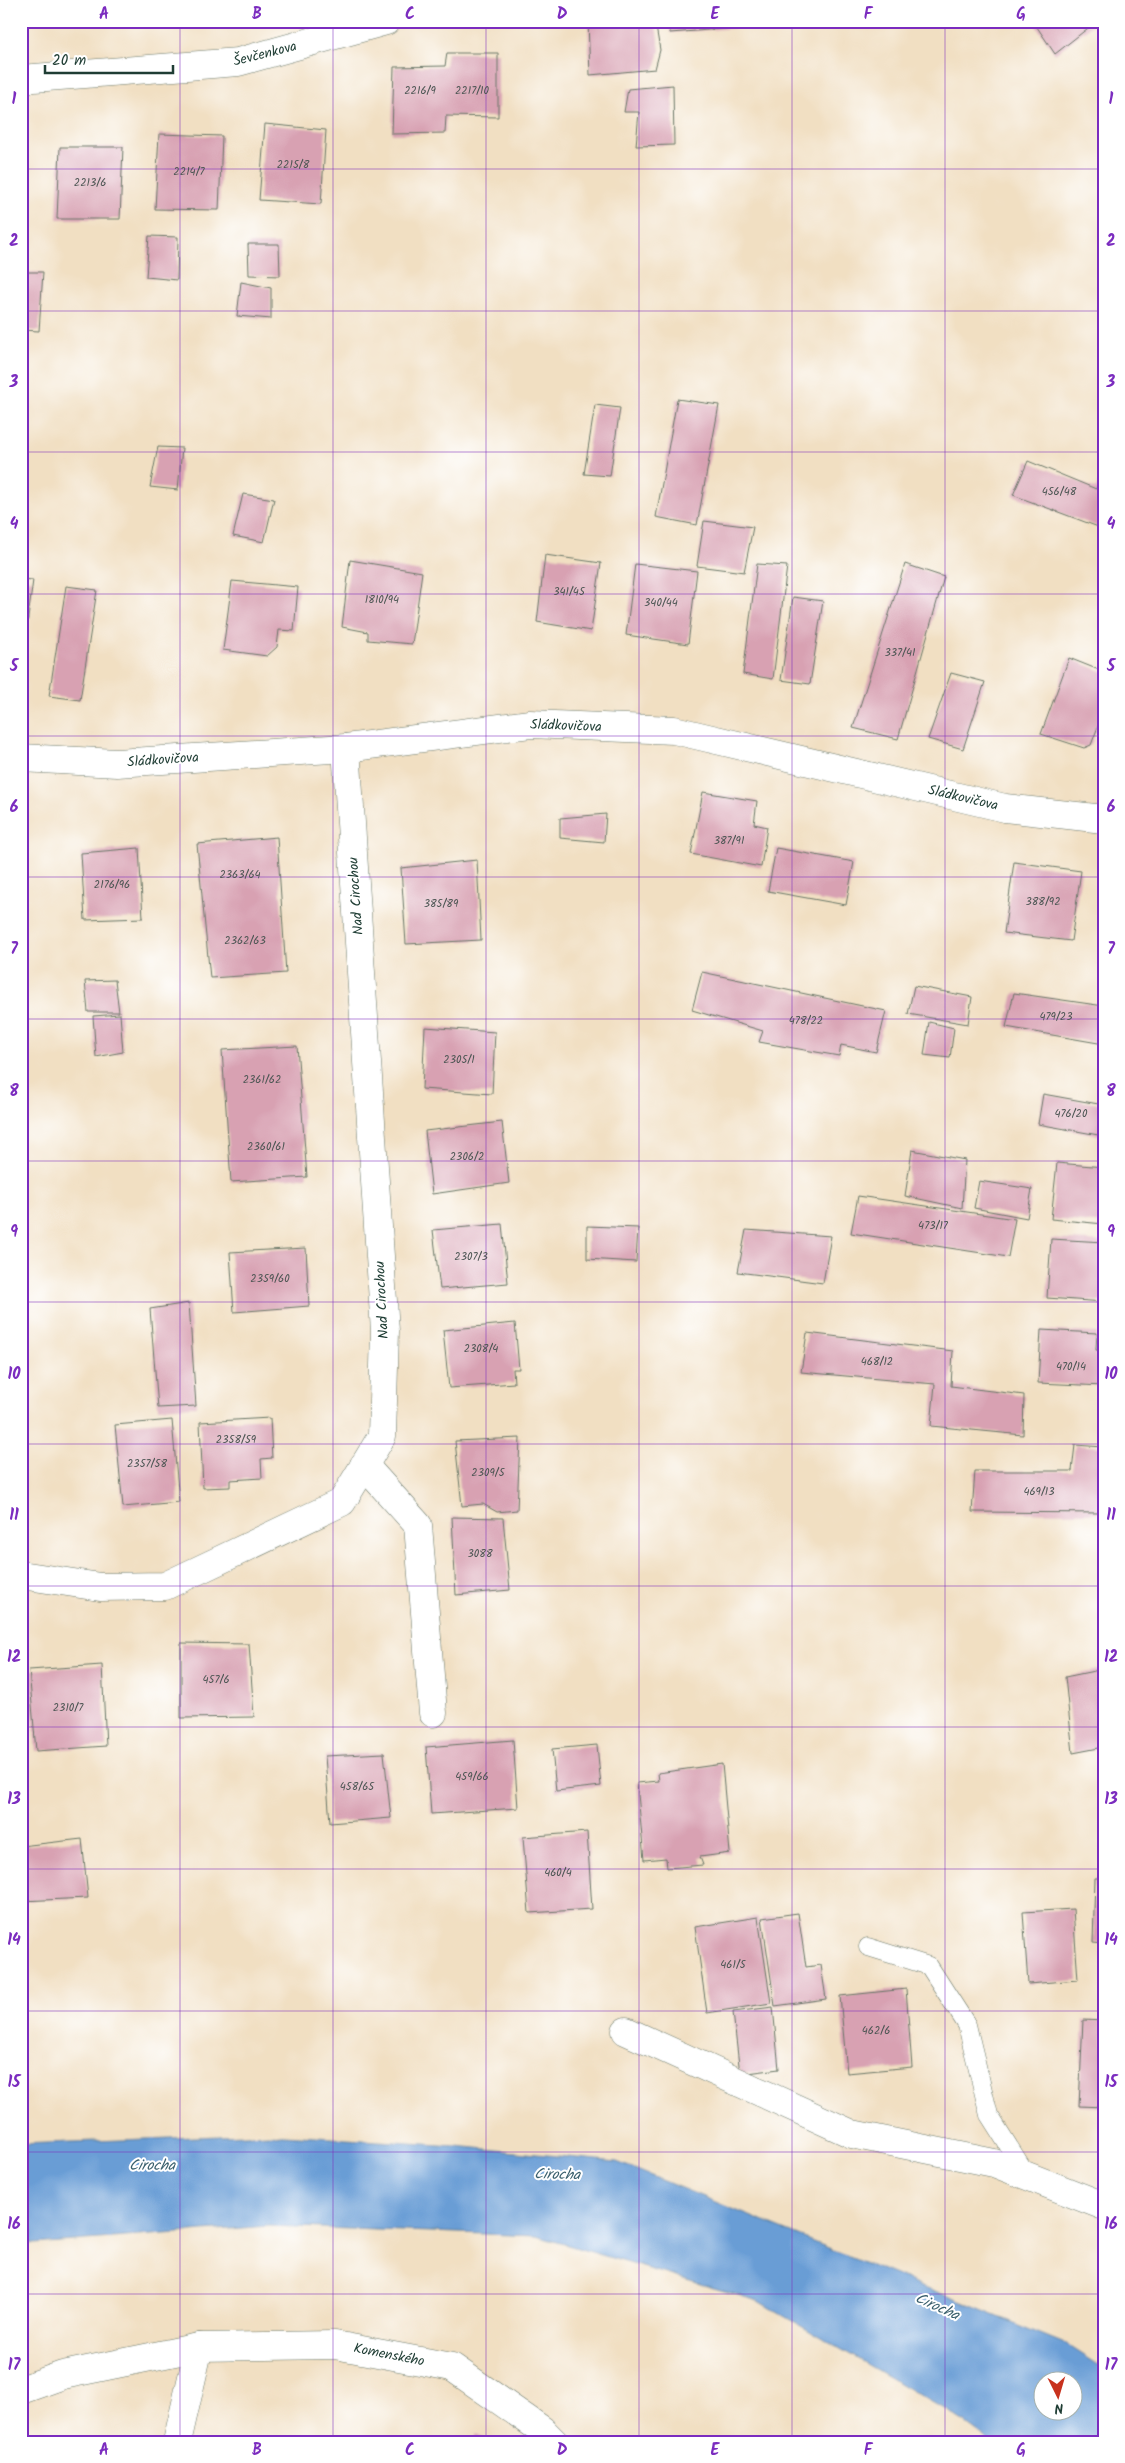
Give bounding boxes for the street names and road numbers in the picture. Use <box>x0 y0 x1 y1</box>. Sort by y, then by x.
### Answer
street label: Ševčenkova <box>231 35 299 73</box>
street label: Sládkovičova <box>530 714 602 738</box>
street label: Sládkovičova <box>126 747 200 773</box>
street label: Sládkovičova <box>926 779 1000 817</box>
street label: Nad Cirochou <box>342 856 370 936</box>
street label: Nad Cirochou <box>369 1260 395 1340</box>
street label: Komenského <box>352 2337 426 2373</box>

